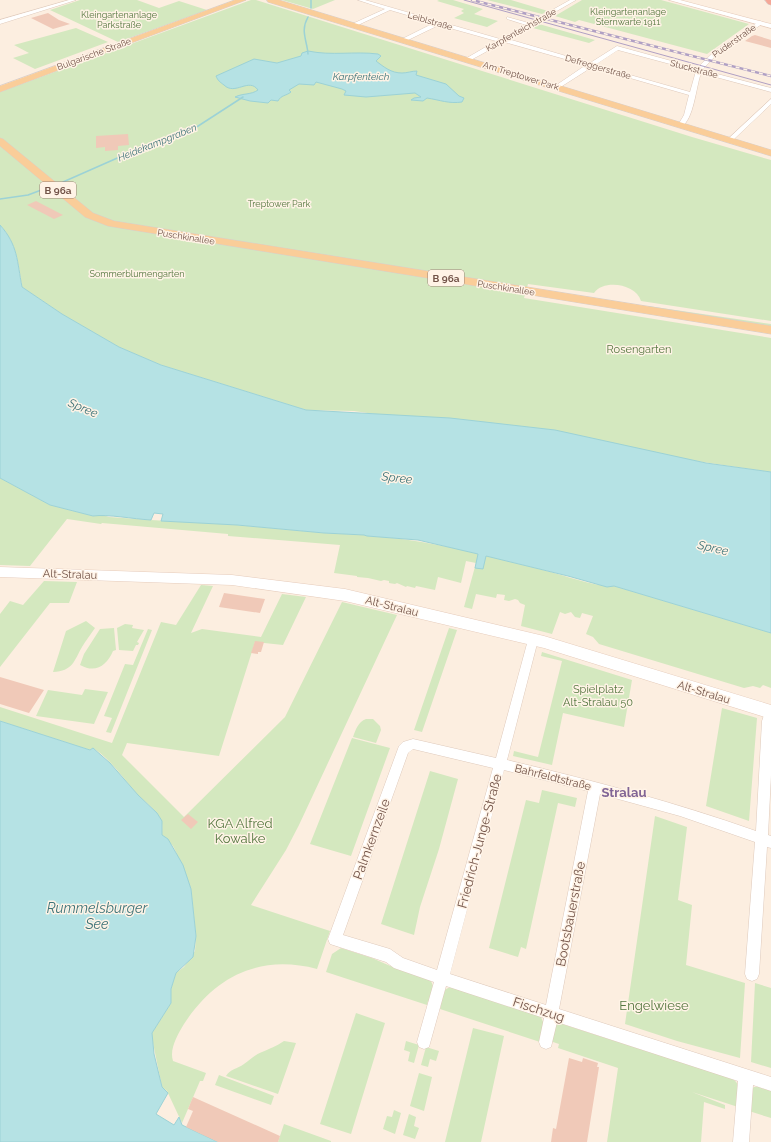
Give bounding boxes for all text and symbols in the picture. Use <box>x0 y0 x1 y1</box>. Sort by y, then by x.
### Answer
street label: Karpfenteichstraße <box>484 6 558 53</box>
park label: Kleingartenanlage Sternwarte 1911 <box>590 7 667 27</box>
park label: Kleingartenanlage Parkstraße <box>81 10 158 30</box>
street label: Leiblstraße <box>406 10 454 32</box>
street label: Puderstraße <box>710 22 758 60</box>
street label: Bulgarische Straße <box>56 36 133 72</box>
street label: Defreggerstraße <box>564 53 633 81</box>
street label: Stuckstraße <box>669 58 720 80</box>
street label: Am Treptower Park <box>482 60 560 92</box>
water label: Karpfenteich <box>333 71 390 82</box>
water label: Heidekampgraben <box>116 122 199 163</box>
road number: B 96a <box>40 182 76 198</box>
park label: Treptower Park <box>248 199 311 209</box>
street label: Puschkinallee <box>157 228 216 247</box>
park label: Sommerblumengarten <box>89 269 185 279</box>
road number: B 96a <box>428 270 464 286</box>
street label: Puschkinallee <box>477 279 536 298</box>
park label: Rosengarten <box>607 343 671 356</box>
water label: Spree <box>65 395 100 421</box>
water label: Spree <box>380 469 414 487</box>
water label: Spree <box>695 537 730 558</box>
street label: Alt-Stralau <box>43 567 97 582</box>
street label: Alt-Stralau <box>364 594 420 619</box>
street label: Alt-Stralau <box>676 678 732 707</box>
park label: Spielplatz Alt-Stralau 50 <box>563 683 633 709</box>
street label: Bahrfeldtstraße <box>513 762 593 793</box>
street label: Friedrich-Junge-Straße <box>454 772 505 910</box>
district label: Stralau <box>602 785 646 800</box>
street label: Palmkernzeile <box>350 796 393 882</box>
park label: KGA Alfred Kowalke <box>207 816 273 846</box>
street label: Bootsbauerstraße <box>553 860 588 968</box>
water label: Rummelsburger See <box>47 900 148 932</box>
street label: Fischzug <box>511 994 567 1025</box>
park label: Engelwiese <box>619 998 689 1013</box>

